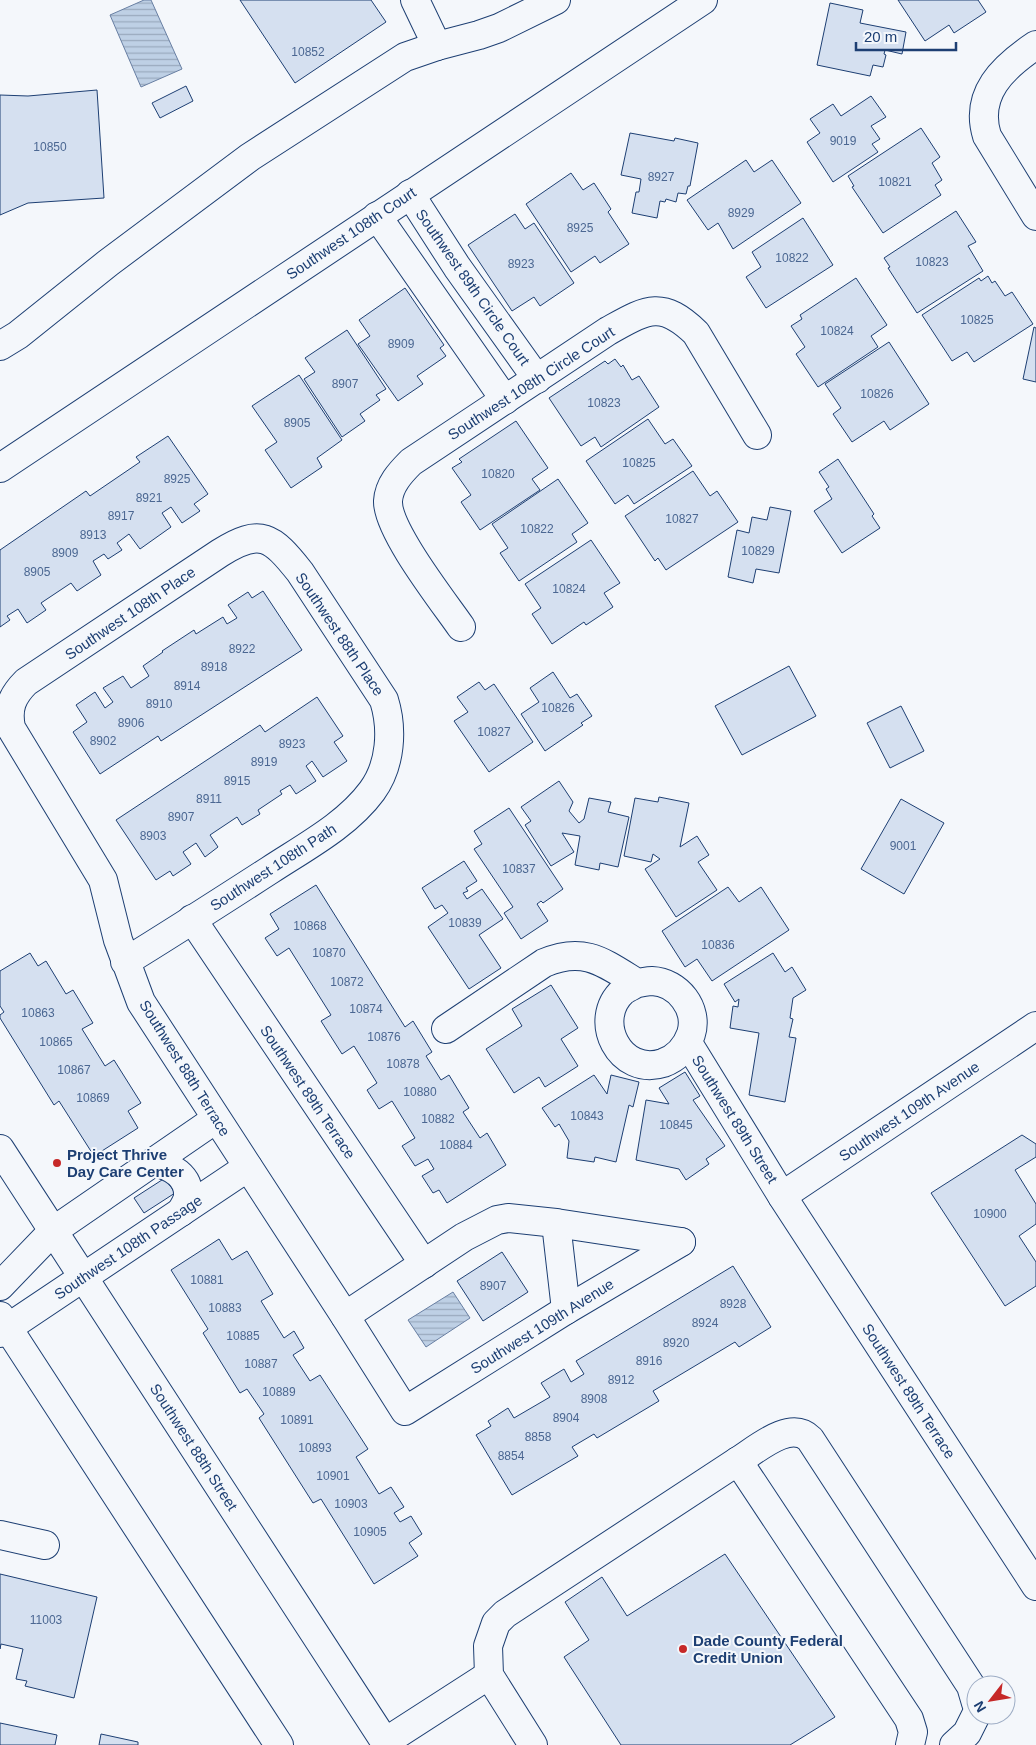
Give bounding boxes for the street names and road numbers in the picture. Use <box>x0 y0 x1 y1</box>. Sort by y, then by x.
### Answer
street label: Southwest 108th Court <box>283 183 420 283</box>
street label: Southwest 89th Circle Court <box>412 206 534 369</box>
street label: Southwest 108th Circle Court <box>445 322 618 443</box>
street label: Southwest 108th Place <box>62 563 198 663</box>
street label: Southwest 88th Place <box>292 569 388 699</box>
street label: Southwest 108th Path <box>207 820 339 914</box>
street label: Southwest 88th Terrace <box>136 997 234 1139</box>
street label: Southwest 89th Terrace <box>257 1022 359 1162</box>
street label: Southwest 89th Street <box>689 1052 782 1187</box>
street label: Southwest 109th Avenue <box>836 1058 982 1164</box>
street label: Southwest 108th Passage <box>51 1191 205 1303</box>
street label: Southwest 109th Avenue <box>467 1275 617 1377</box>
street label: Southwest 89th Terrace <box>859 1320 959 1462</box>
street label: Southwest 88th Street <box>147 1380 242 1514</box>

